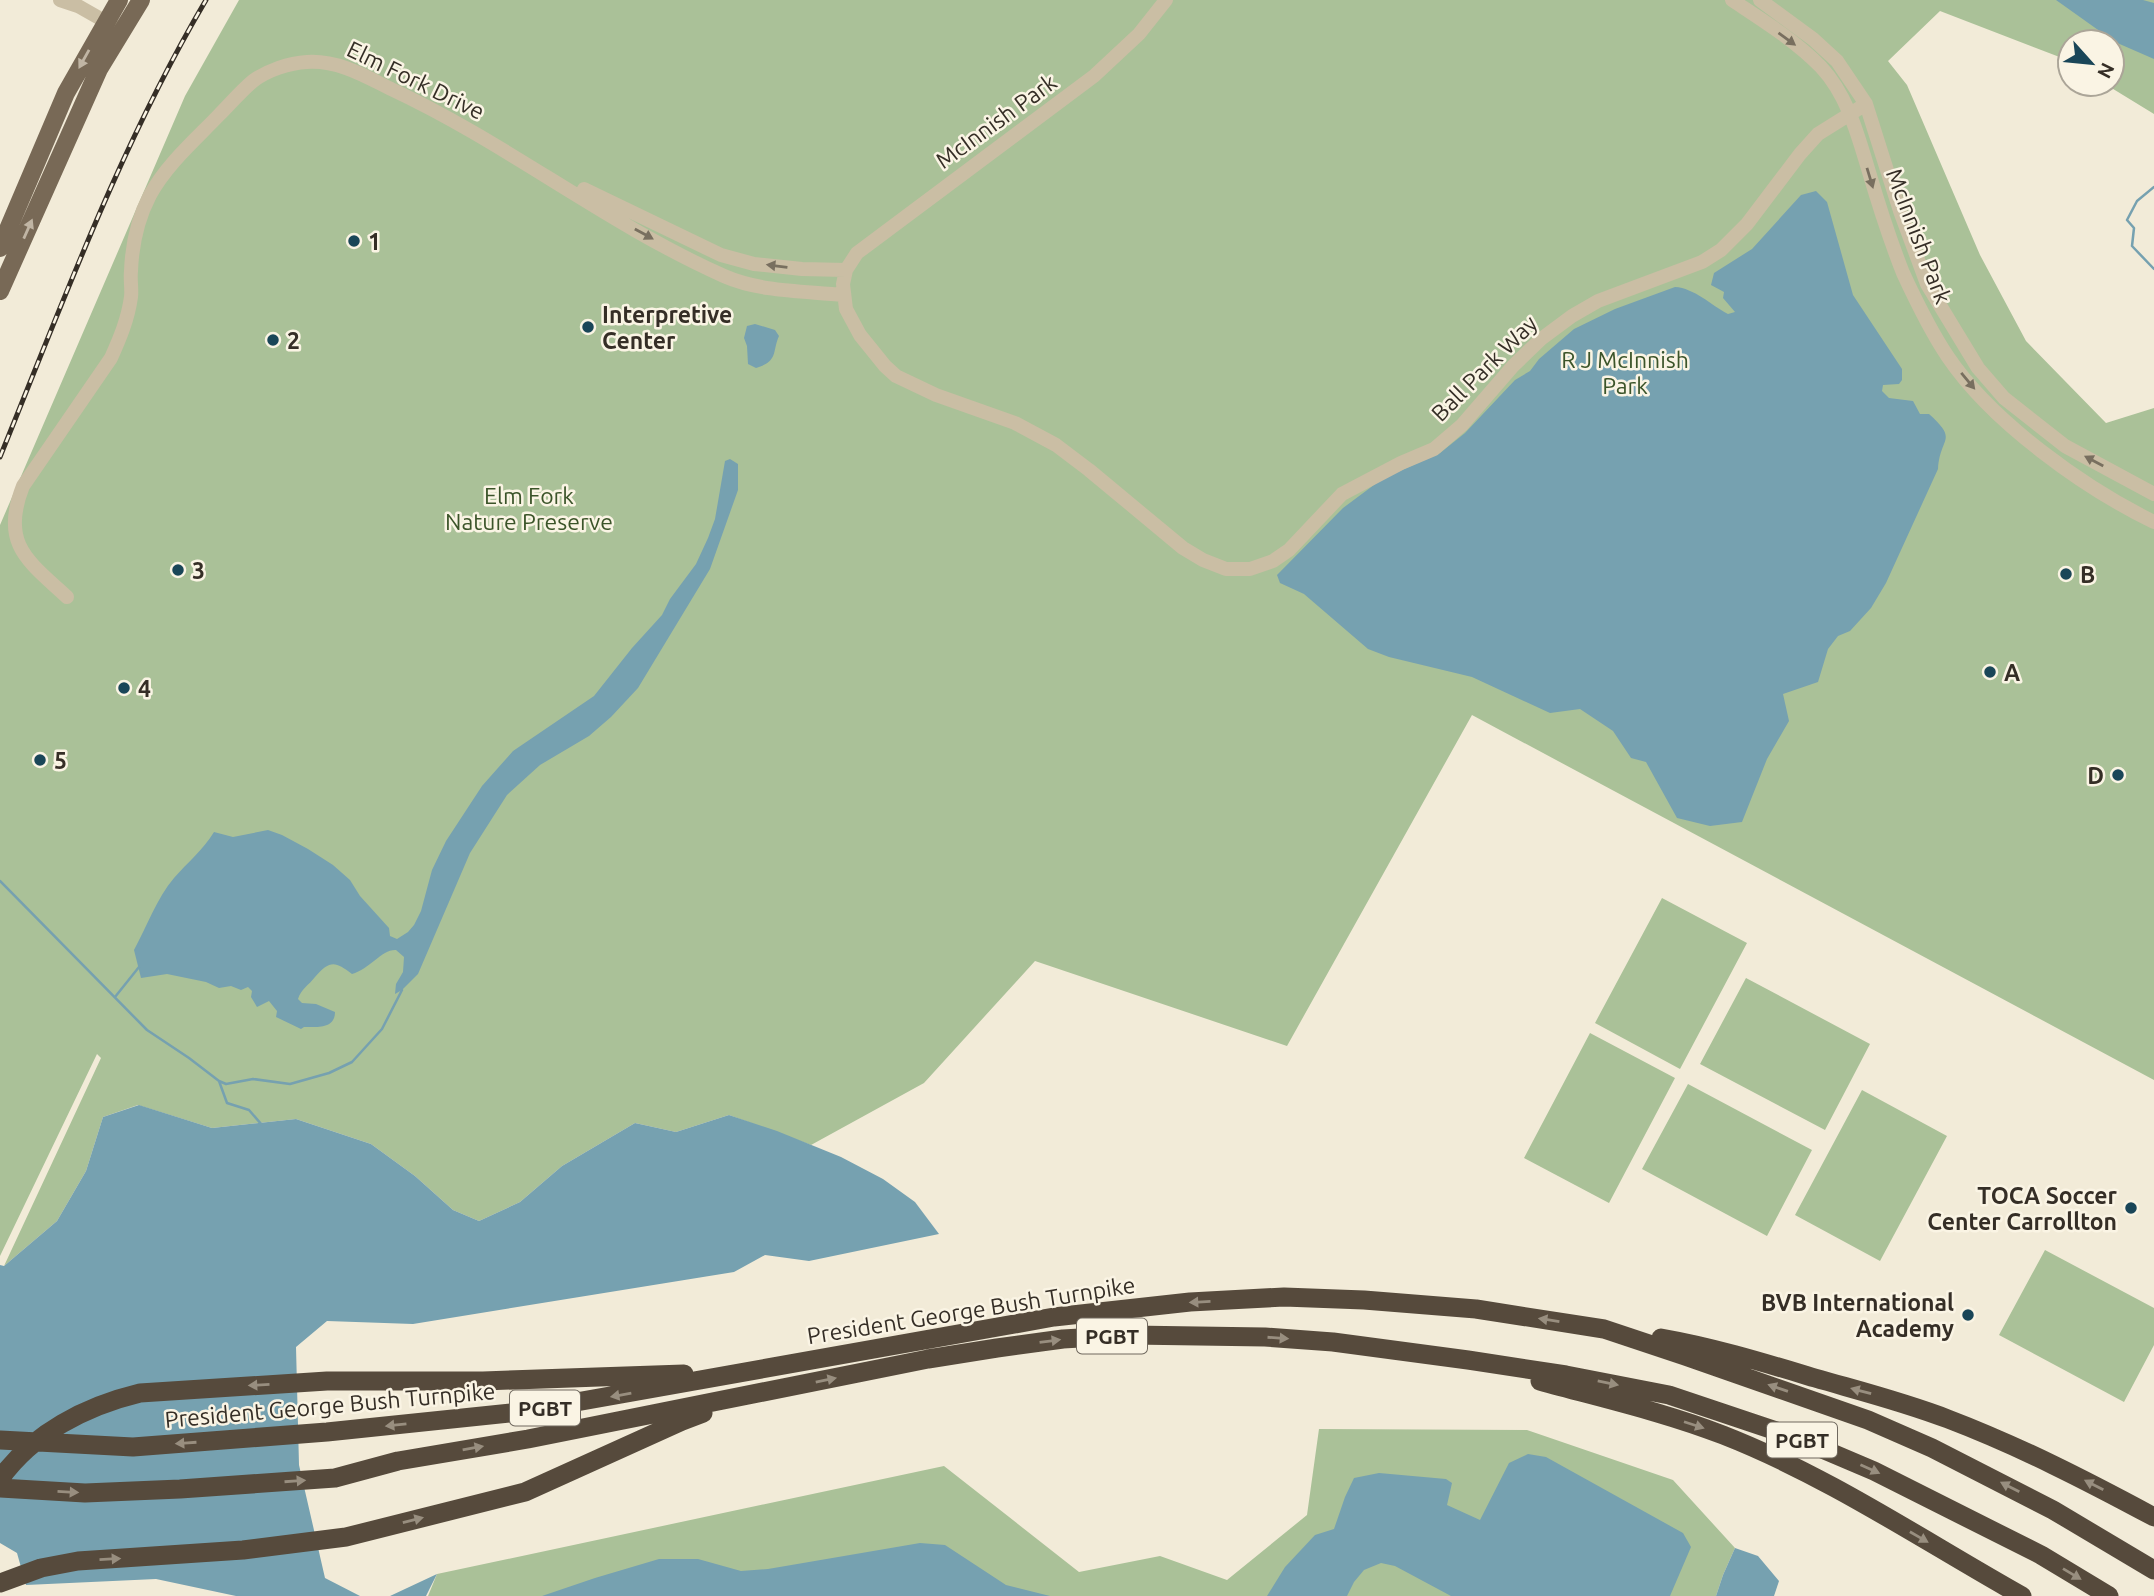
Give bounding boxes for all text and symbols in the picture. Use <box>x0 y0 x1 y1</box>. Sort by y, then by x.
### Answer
north arrow <box>2056 28 2126 98</box>
one-way arrow <box>1778 32 1796 47</box>
street label: Elm Fork Drive <box>343 36 489 124</box>
one-way arrow <box>78 49 90 69</box>
text: N <box>2093 59 2119 82</box>
street label: McInnish Park <box>931 69 1061 173</box>
street label: McInnish Park <box>1882 165 1956 307</box>
one-way arrow <box>1866 167 1876 188</box>
one-way arrow <box>23 218 34 239</box>
one-way arrow <box>634 228 653 240</box>
place label: 1 <box>368 229 381 254</box>
marker: 1 <box>346 233 362 249</box>
one-way arrow <box>766 261 788 272</box>
place label: Interpretive Center <box>602 302 732 353</box>
street label: Ball Park Way <box>1426 310 1542 426</box>
marker: Interpretive Center <box>580 319 596 335</box>
place label: 2 <box>287 328 300 353</box>
marker: 2 <box>265 332 281 348</box>
park label: R J McInnish Park <box>1561 347 1689 398</box>
one-way arrow <box>1960 373 1975 390</box>
one-way arrow <box>2084 455 2104 467</box>
park label: Elm Fork Nature Preserve <box>445 483 613 534</box>
place label: 3 <box>192 558 205 583</box>
marker: 3 <box>170 562 186 578</box>
place label: B <box>2080 562 2095 587</box>
marker: B <box>2058 566 2074 582</box>
place label: A <box>2004 660 2020 685</box>
marker: A <box>1982 664 1998 680</box>
place label: 4 <box>138 676 151 701</box>
marker: 4 <box>116 680 132 696</box>
place label: 5 <box>54 748 67 773</box>
marker: 5 <box>32 752 48 768</box>
place label: D <box>2087 763 2104 788</box>
marker: D <box>2110 767 2126 783</box>
place label: TOCA Soccer Center Carrollton <box>1927 1183 2118 1234</box>
marker: TOCA Soccer Center Carrollton <box>2123 1200 2139 1216</box>
street label: President George Bush Turnpike <box>805 1272 1137 1348</box>
place label: BVB International Academy <box>1761 1290 1954 1341</box>
one-way arrow <box>1189 1296 1211 1307</box>
marker: BVB International Academy <box>1960 1307 1976 1323</box>
one-way arrow <box>1538 1314 1560 1325</box>
road number: PGBT <box>1077 1318 1147 1354</box>
one-way arrow <box>1267 1333 1289 1344</box>
one-way arrow <box>1039 1335 1061 1346</box>
one-way arrow <box>815 1374 837 1385</box>
street label: President George Bush Turnpike <box>164 1378 496 1432</box>
one-way arrow <box>1597 1378 1619 1389</box>
one-way arrow <box>247 1380 269 1391</box>
one-way arrow <box>1768 1382 1789 1393</box>
one-way arrow <box>1850 1385 1872 1396</box>
road number: PGBT <box>510 1390 580 1426</box>
one-way arrow <box>610 1390 632 1401</box>
one-way arrow <box>384 1420 406 1431</box>
one-way arrow <box>1683 1420 1704 1431</box>
road number: PGBT <box>1767 1422 1837 1458</box>
one-way arrow <box>175 1438 197 1449</box>
one-way arrow <box>462 1442 484 1453</box>
one-way arrow <box>1860 1463 1880 1475</box>
one-way arrow <box>284 1475 306 1486</box>
one-way arrow <box>2084 1479 2104 1491</box>
one-way arrow <box>2000 1482 2020 1493</box>
one-way arrow <box>57 1486 79 1497</box>
one-way arrow <box>402 1514 424 1525</box>
one-way arrow <box>1909 1531 1929 1543</box>
one-way arrow <box>99 1554 121 1565</box>
one-way arrow <box>2063 1567 2082 1580</box>

